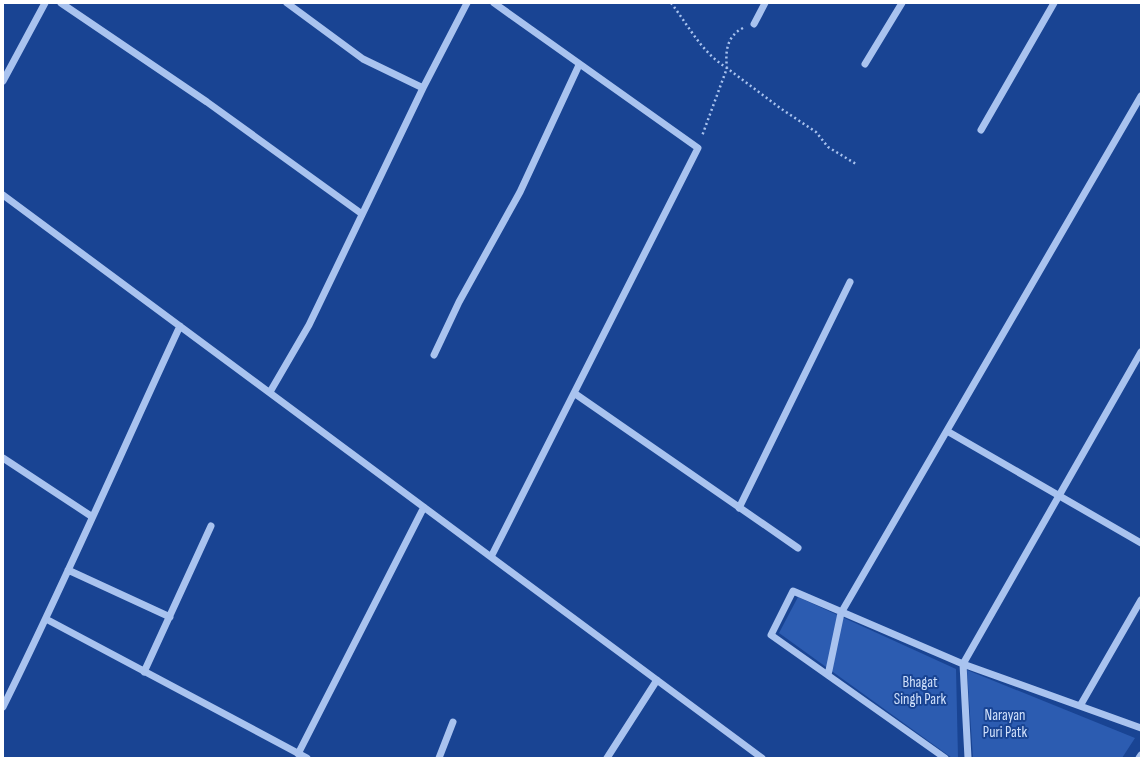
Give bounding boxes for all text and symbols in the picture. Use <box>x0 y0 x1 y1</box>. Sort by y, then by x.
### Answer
park label: Bhagat Singh Park <box>894 673 946 709</box>
park label: Narayan Puri Patk <box>983 706 1027 742</box>

